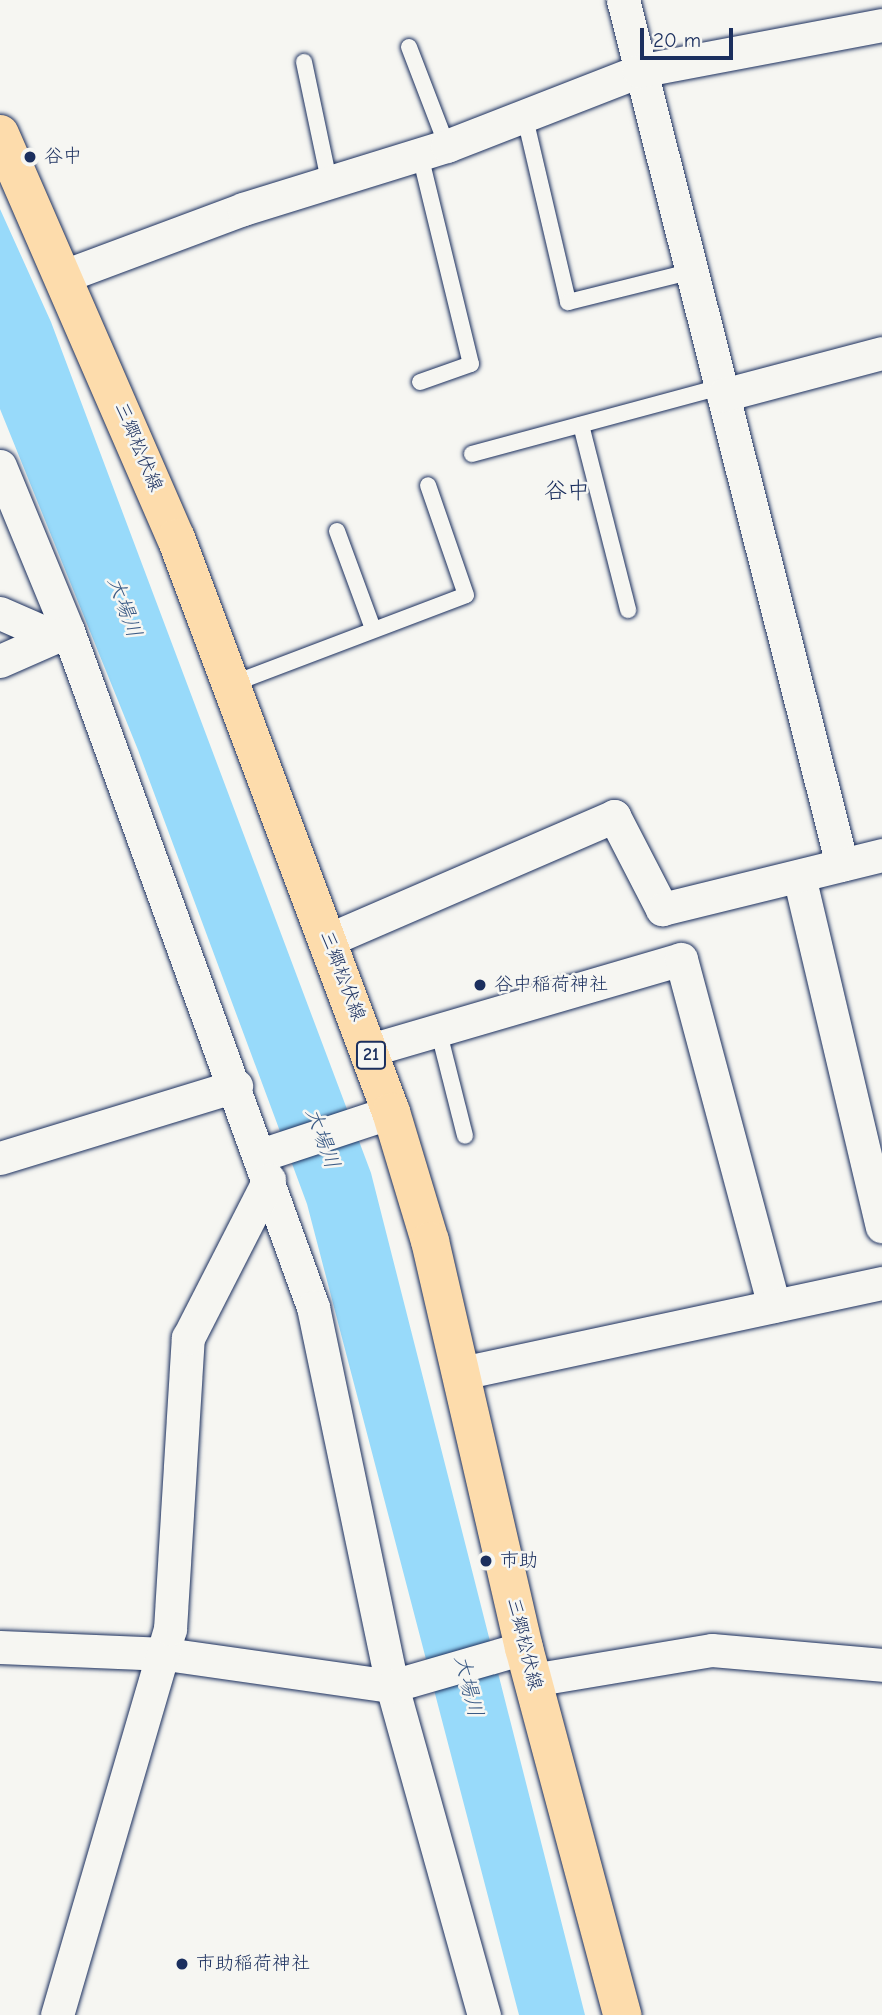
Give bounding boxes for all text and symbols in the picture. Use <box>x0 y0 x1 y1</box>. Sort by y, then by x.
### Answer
scale bar <box>644 14 737 58</box>
text: 20 m <box>653 28 701 52</box>
place label: 谷中 <box>44 146 82 168</box>
marker: 谷中 <box>22 149 38 165</box>
street label: 三郷松伏線 <box>109 399 167 495</box>
district label: 谷中 <box>544 477 590 505</box>
water label: 大場川 <box>102 573 148 641</box>
street label: 三郷松伏線 <box>314 928 370 1024</box>
place label: 谷中稲荷神社 <box>494 974 608 996</box>
marker: 谷中稲荷神社 <box>472 977 488 993</box>
road number: 21 <box>355 1040 387 1070</box>
water label: 大場川 <box>300 1104 346 1172</box>
place label: 市助 <box>500 1550 538 1572</box>
marker: 市助 <box>478 1553 494 1569</box>
street label: 三郷松伏線 <box>501 1595 547 1693</box>
water label: 大場川 <box>449 1652 489 1720</box>
place label: 市助稲荷神社 <box>196 1953 310 1975</box>
marker: 市助稲荷神社 <box>174 1956 190 1972</box>

